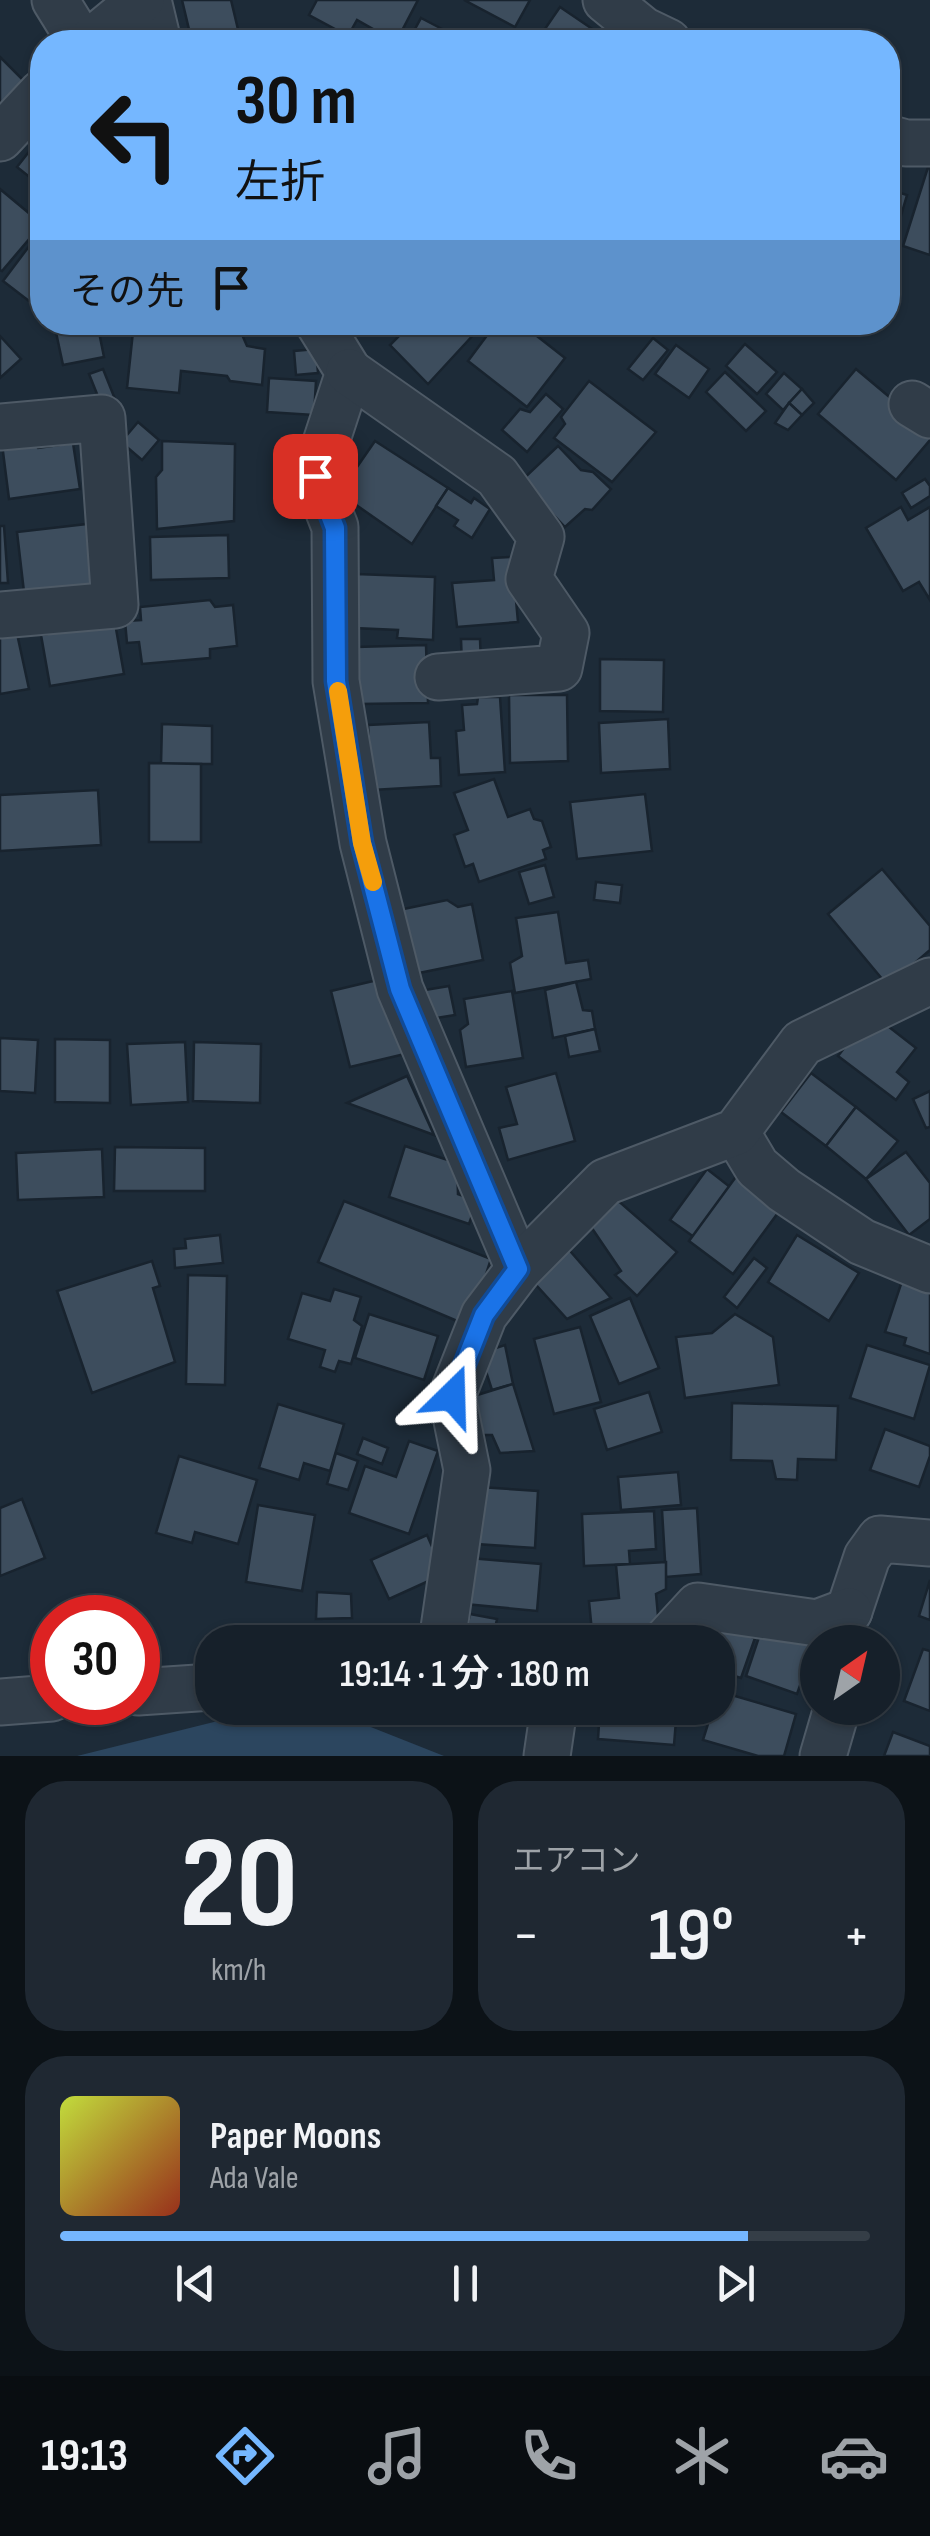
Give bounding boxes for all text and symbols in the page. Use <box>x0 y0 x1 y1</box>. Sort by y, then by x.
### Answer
text: 30 m <box>235 60 357 144</box>
icon: left <box>70 70 200 200</box>
text: 左折 <box>235 156 325 211</box>
icon: arrive <box>204 260 259 315</box>
text: その先 <box>70 270 184 315</box>
pin <box>273 434 358 519</box>
icon: arrive <box>288 449 343 504</box>
position arrow <box>400 1344 504 1448</box>
speed limit sign: 30 <box>30 1595 160 1725</box>
north arrow <box>800 1625 900 1725</box>
map controls <box>800 1625 900 1725</box>
text: 19:14 · 1 分 · 180 m <box>340 1652 590 1697</box>
text: 20 <box>179 1808 298 1964</box>
text: エアコン <box>513 1842 641 1881</box>
text: 19° <box>648 1891 734 1982</box>
text: − <box>513 1903 539 1970</box>
text: + <box>843 1903 870 1970</box>
text: km/h <box>211 1951 266 1990</box>
text: Paper Moons <box>210 2114 381 2159</box>
text: Ada Vale <box>210 2159 299 2198</box>
icon: previous <box>168 2256 223 2311</box>
icon: pause <box>438 2256 493 2311</box>
icon: next <box>708 2256 763 2311</box>
icon: directions <box>210 2421 280 2491</box>
icon: music <box>362 2421 432 2491</box>
icon: phone <box>514 2421 584 2491</box>
icon: climate <box>667 2421 737 2491</box>
icon: car <box>819 2421 889 2491</box>
text: 19:13 <box>41 2429 128 2484</box>

